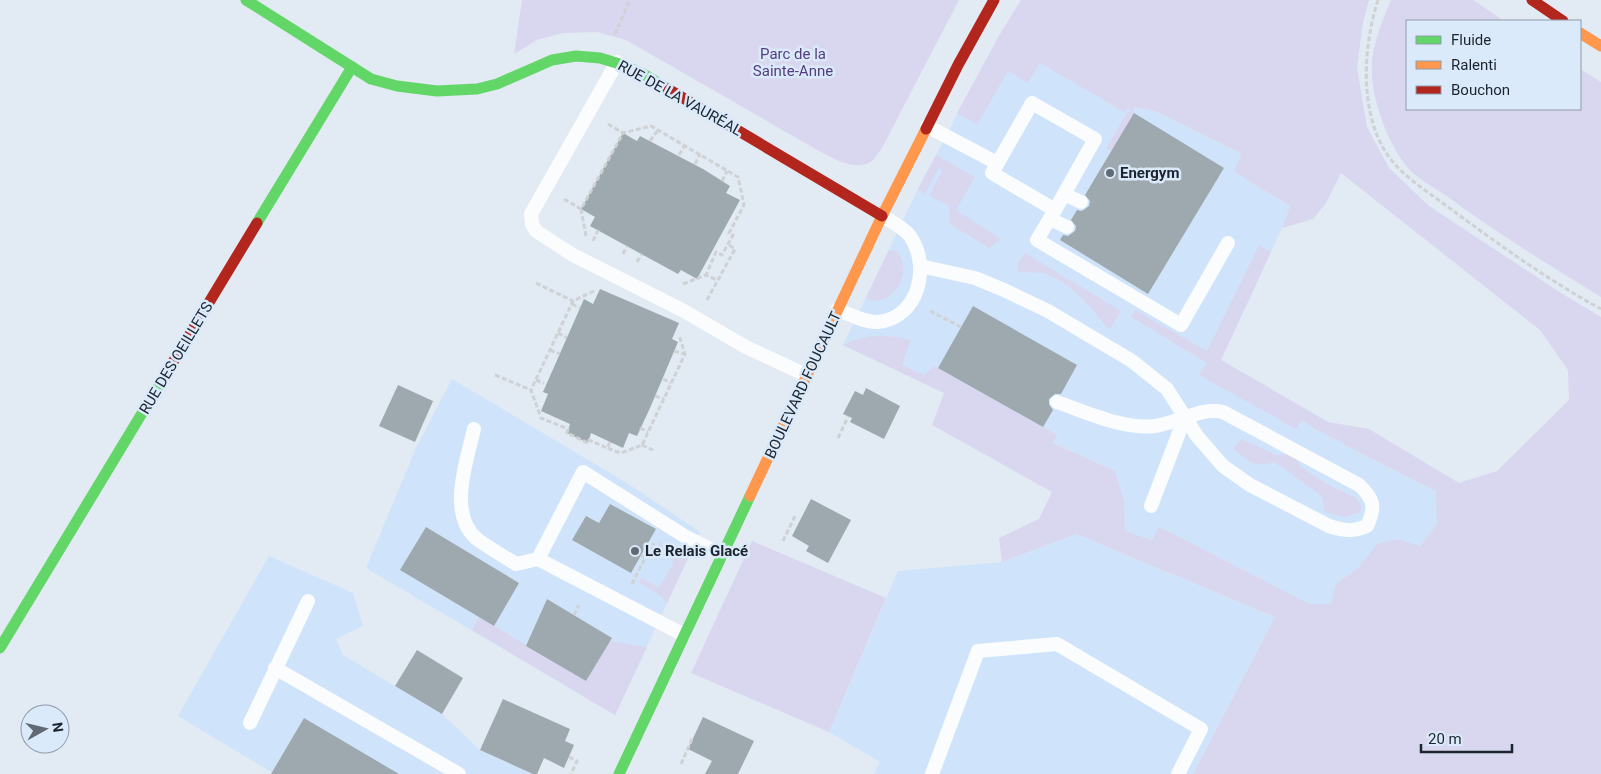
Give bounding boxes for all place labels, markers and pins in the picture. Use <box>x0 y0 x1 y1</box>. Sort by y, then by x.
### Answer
place label: Energym <box>1120 164 1179 182</box>
marker: Energym <box>1104 167 1116 179</box>
place label: Le Relais Glacé <box>645 542 748 560</box>
marker: Le Relais Glacé <box>629 545 641 557</box>

